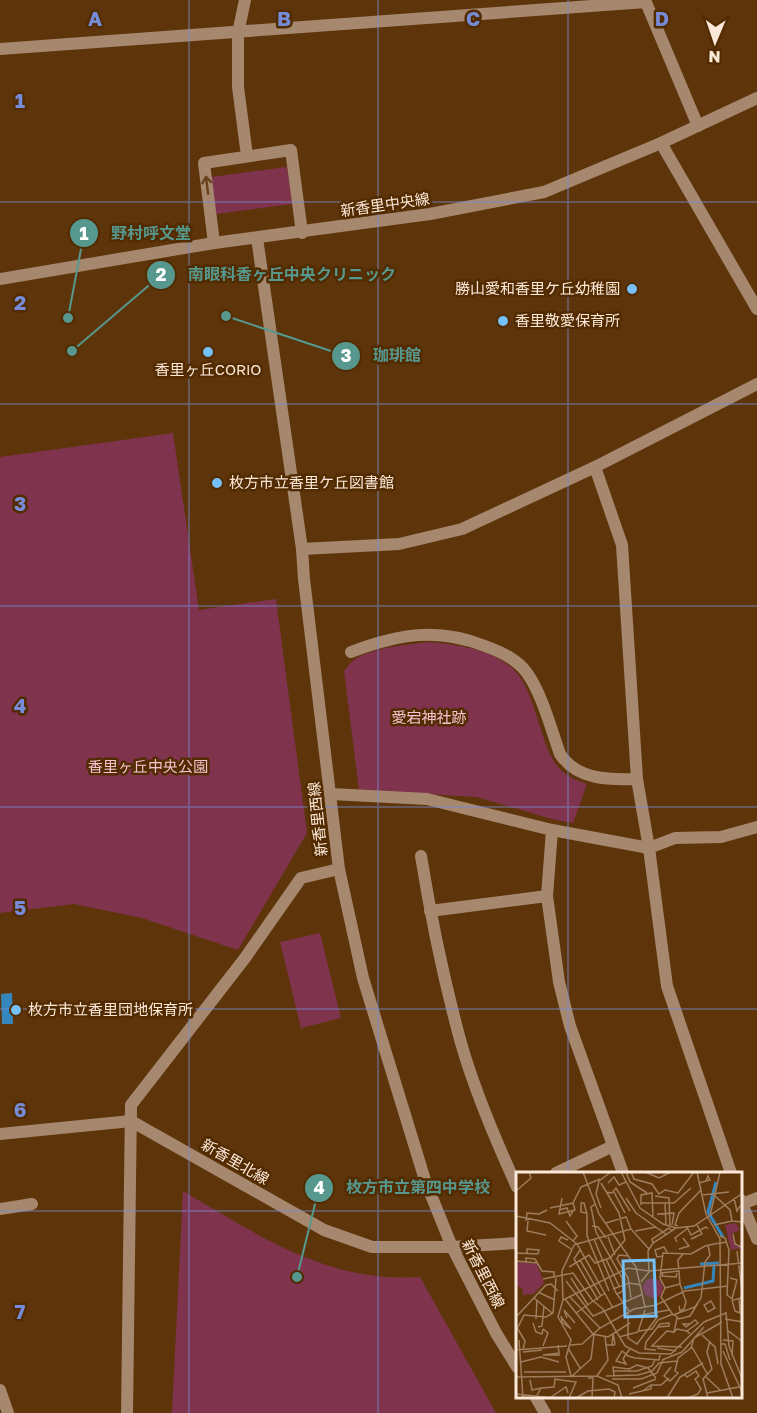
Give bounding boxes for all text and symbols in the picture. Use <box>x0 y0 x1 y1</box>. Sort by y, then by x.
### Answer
text: A <box>88 6 102 30</box>
text: B <box>277 6 291 30</box>
text: C <box>466 6 480 30</box>
text: D <box>655 6 669 30</box>
north arrow <box>685 12 745 72</box>
text: N <box>708 47 721 67</box>
text: 1 <box>15 88 25 112</box>
one-way arrow <box>202 176 213 196</box>
street label: 新香里中央線 <box>339 189 431 219</box>
callout: 野村呼文堂 <box>69 216 203 250</box>
text: 1 <box>79 222 89 244</box>
text: 野村呼文堂 <box>111 223 191 243</box>
callout: 南眼科香ヶ丘中央クリニック <box>146 258 408 292</box>
text: 2 <box>156 263 167 285</box>
text: 南眼科香ヶ丘中央クリニック <box>188 264 396 284</box>
place label: 勝山愛和香里ケ丘幼稚園 <box>455 279 620 297</box>
marker: 勝山愛和香里ケ丘幼稚園 <box>625 282 639 296</box>
text: 2 <box>14 290 26 314</box>
place label: 香里敬愛保育所 <box>515 311 620 329</box>
marker: 香里敬愛保育所 <box>496 314 510 328</box>
callout: 珈琲館 <box>331 339 433 373</box>
text: 3 <box>341 344 352 366</box>
marker: 香里ヶ丘CORiO <box>201 345 215 359</box>
text: 珈琲館 <box>373 345 421 365</box>
place label: 香里ヶ丘CORiO <box>155 360 261 378</box>
place label: 枚方市立香里ケ丘図書館 <box>229 473 394 491</box>
marker: 枚方市立香里ケ丘図書館 <box>210 476 224 490</box>
text: 3 <box>14 491 26 515</box>
text: 4 <box>14 693 26 717</box>
park label: 愛宕神社跡 <box>391 708 467 726</box>
park label: 香里ヶ丘中央公園 <box>88 757 208 775</box>
street label: 新香里西線 <box>304 781 330 857</box>
text: 5 <box>14 895 26 919</box>
place label: 枚方市立香里団地保育所 <box>28 1000 193 1018</box>
marker: 枚方市立香里団地保育所 <box>9 1003 23 1017</box>
text: 6 <box>14 1097 26 1121</box>
street label: 新香里北線 <box>199 1135 272 1188</box>
callout: 枚方市立第四中学校 <box>304 1171 502 1205</box>
inset map <box>516 1172 742 1398</box>
text: 4 <box>313 1176 325 1198</box>
text: 枚方市立第四中学校 <box>346 1177 490 1197</box>
street label: 新香里西線 <box>459 1236 509 1311</box>
text: 7 <box>15 1299 26 1323</box>

